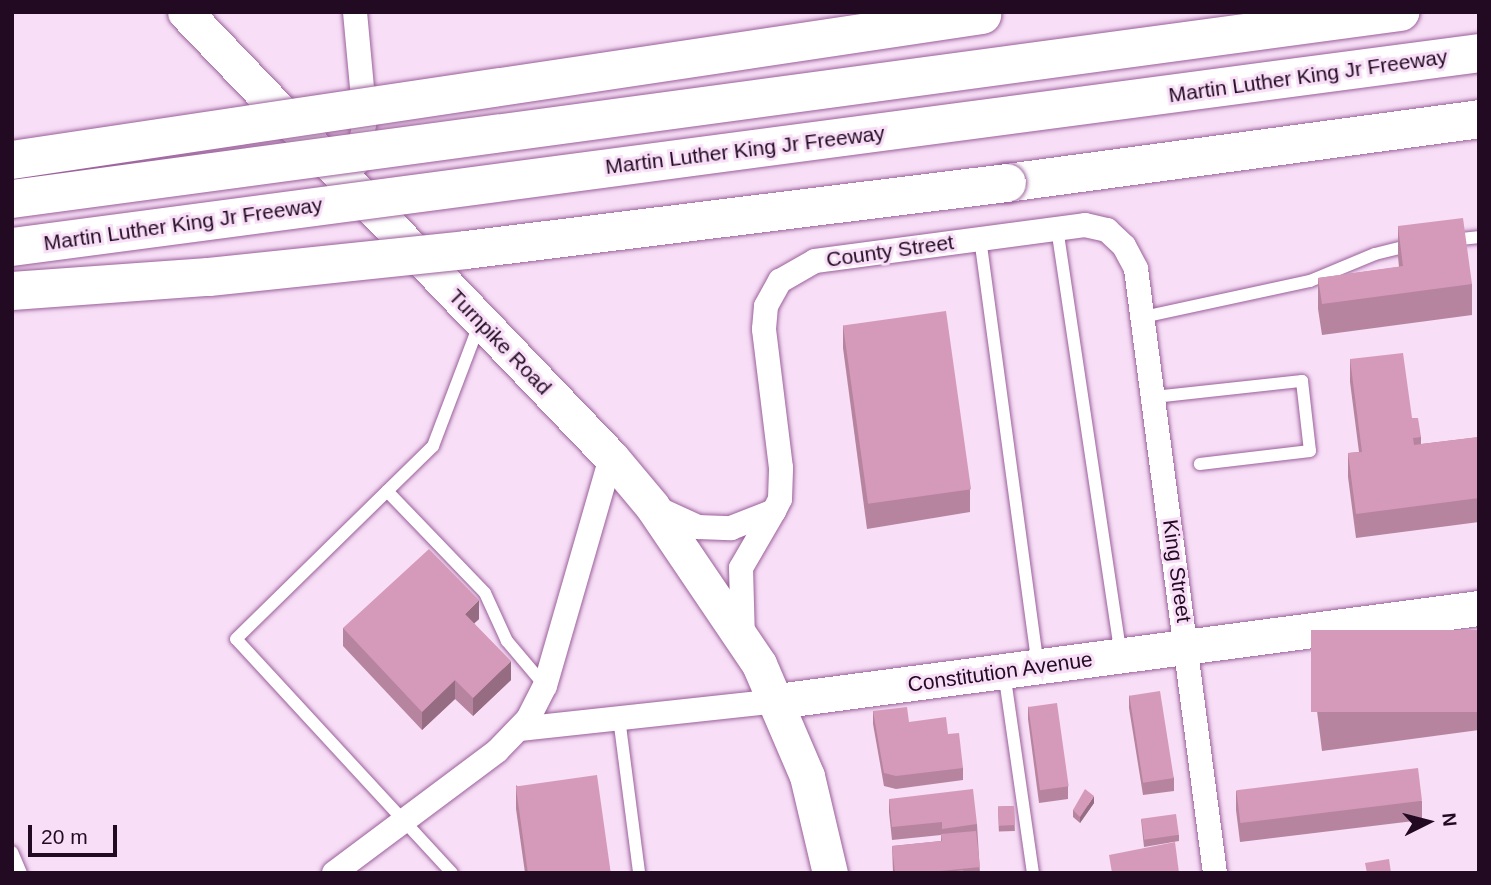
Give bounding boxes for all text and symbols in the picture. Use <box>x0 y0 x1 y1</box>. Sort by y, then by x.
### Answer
street label: Martin Luther King Jr Freeway <box>1167 44 1449 108</box>
street label: Martin Luther King Jr Freeway <box>604 120 886 180</box>
street label: Martin Luther King Jr Freeway <box>42 192 324 256</box>
street label: County Street <box>825 230 955 272</box>
street label: Turnpike Road <box>443 284 557 400</box>
street label: King Street <box>1157 518 1197 624</box>
street label: Constitution Avenue <box>905 646 1095 698</box>
north arrow <box>1393 787 1463 857</box>
scale bar <box>32 812 121 856</box>
text: N <box>1438 812 1461 828</box>
text: 20 m <box>41 825 88 848</box>

